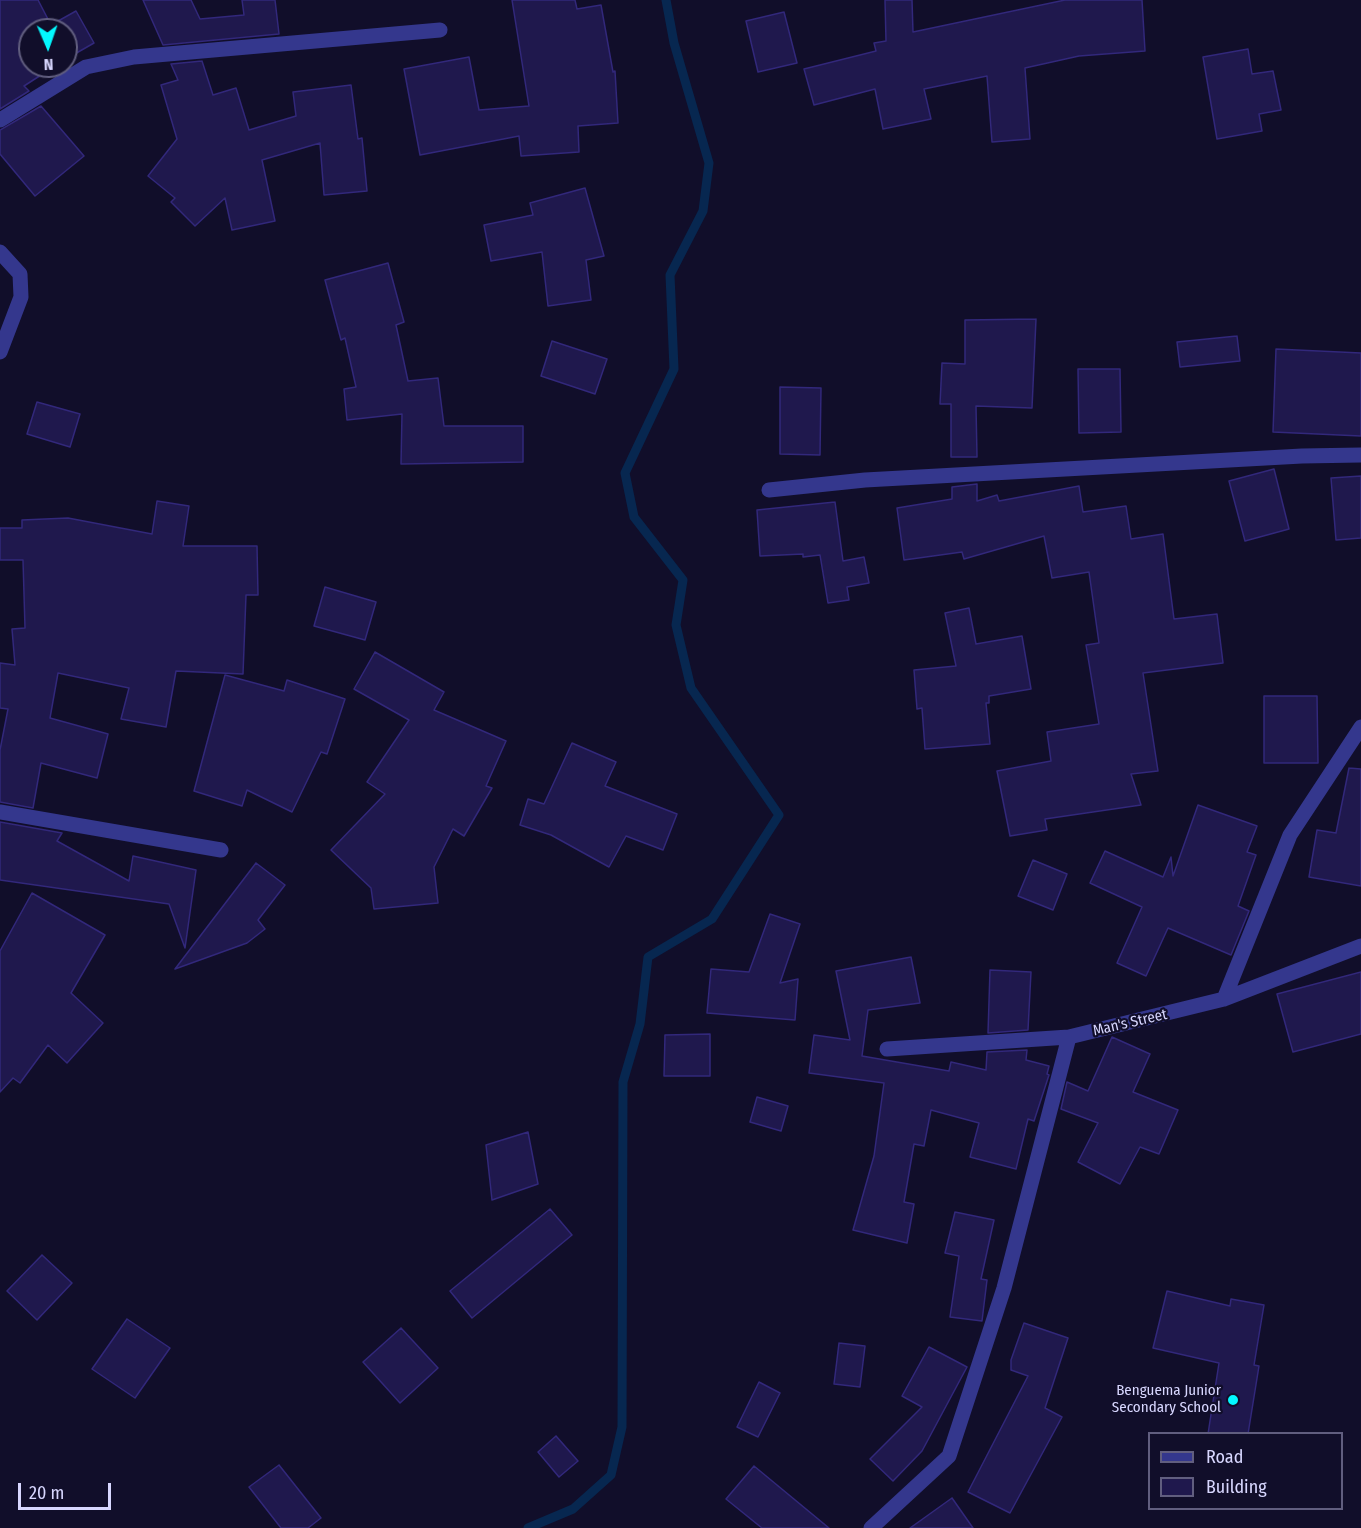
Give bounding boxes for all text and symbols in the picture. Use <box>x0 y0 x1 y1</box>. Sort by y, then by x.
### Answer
north arrow <box>18 18 78 78</box>
text: N <box>43 55 54 74</box>
street label: Man's Street <box>1091 1006 1169 1040</box>
place label: Benguema Junior Secondary School <box>1112 1382 1221 1417</box>
marker: Benguema Junior Secondary School <box>1226 1393 1240 1407</box>
legend <box>1148 1432 1343 1510</box>
text: Road <box>1206 1446 1243 1468</box>
scale bar <box>21 1471 114 1509</box>
text: Building <box>1206 1476 1267 1498</box>
text: 20 m <box>29 1482 64 1504</box>

